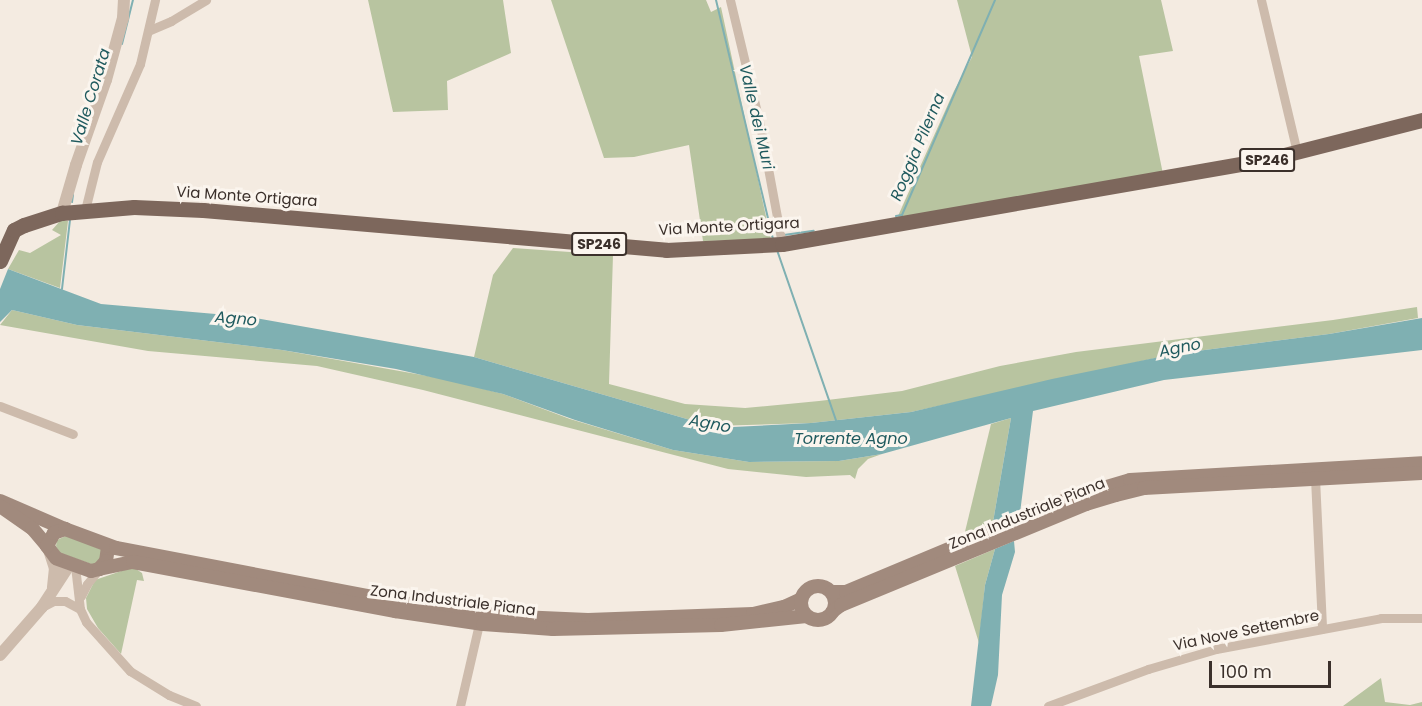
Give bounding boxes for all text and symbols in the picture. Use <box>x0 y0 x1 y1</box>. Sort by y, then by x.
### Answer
water label: Valle Corata <box>67 46 115 148</box>
water label: Valle dei Muri <box>735 62 777 172</box>
water label: Roggia Pilerna <box>887 90 949 204</box>
road number: SP246 <box>1238 149 1296 171</box>
street label: Via Monte Ortigara <box>176 182 318 210</box>
street label: Via Monte Ortigara <box>658 213 800 239</box>
road number: SP246 <box>570 233 628 255</box>
water label: Agno <box>214 308 258 330</box>
water label: Agno <box>1158 335 1202 361</box>
water label: Agno <box>688 411 732 437</box>
water label: Torrente Agno <box>794 429 908 449</box>
street label: Zona Industriale Piana <box>946 473 1108 553</box>
street label: Zona Industriale Piana <box>369 581 537 619</box>
street label: Via Nove Settembre <box>1171 606 1321 654</box>
scale bar <box>1212 649 1334 687</box>
text: 100 m <box>1220 659 1272 684</box>

